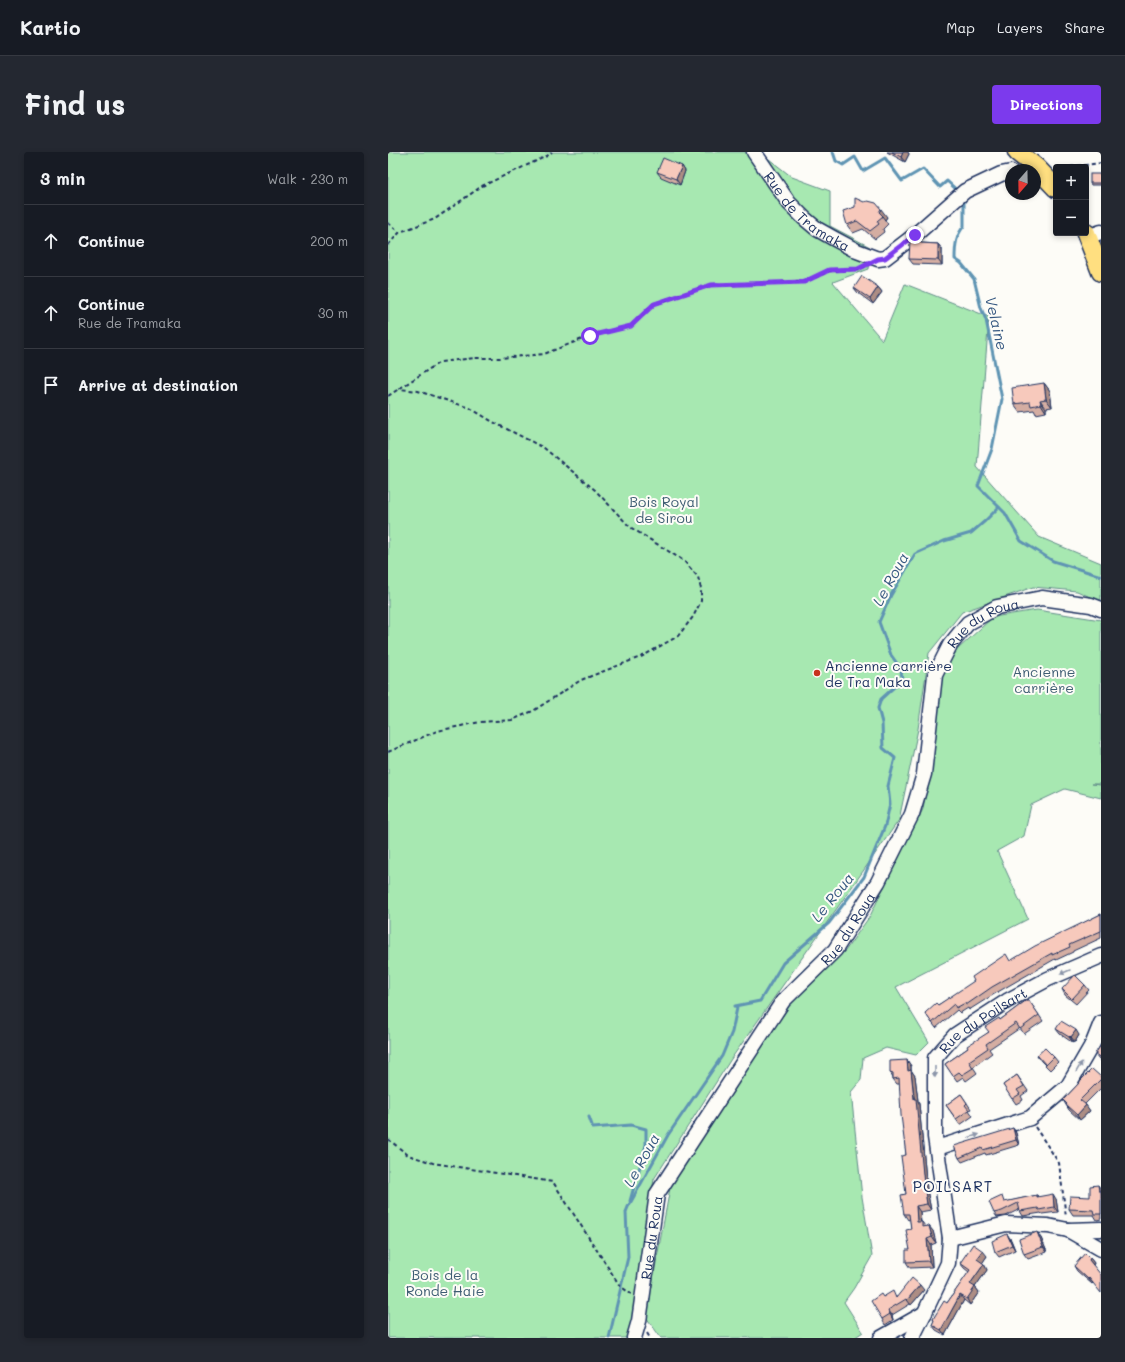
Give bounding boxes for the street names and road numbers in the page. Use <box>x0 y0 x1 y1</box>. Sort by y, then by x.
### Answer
street label: Rue de Tramaka <box>760 167 854 255</box>
street label: Rue du Roua <box>942 593 1020 652</box>
street label: Rue du Roua <box>816 888 879 969</box>
street label: Rue du Poilsart <box>934 983 1030 1057</box>
street label: Rue du Roua <box>635 1194 666 1281</box>

